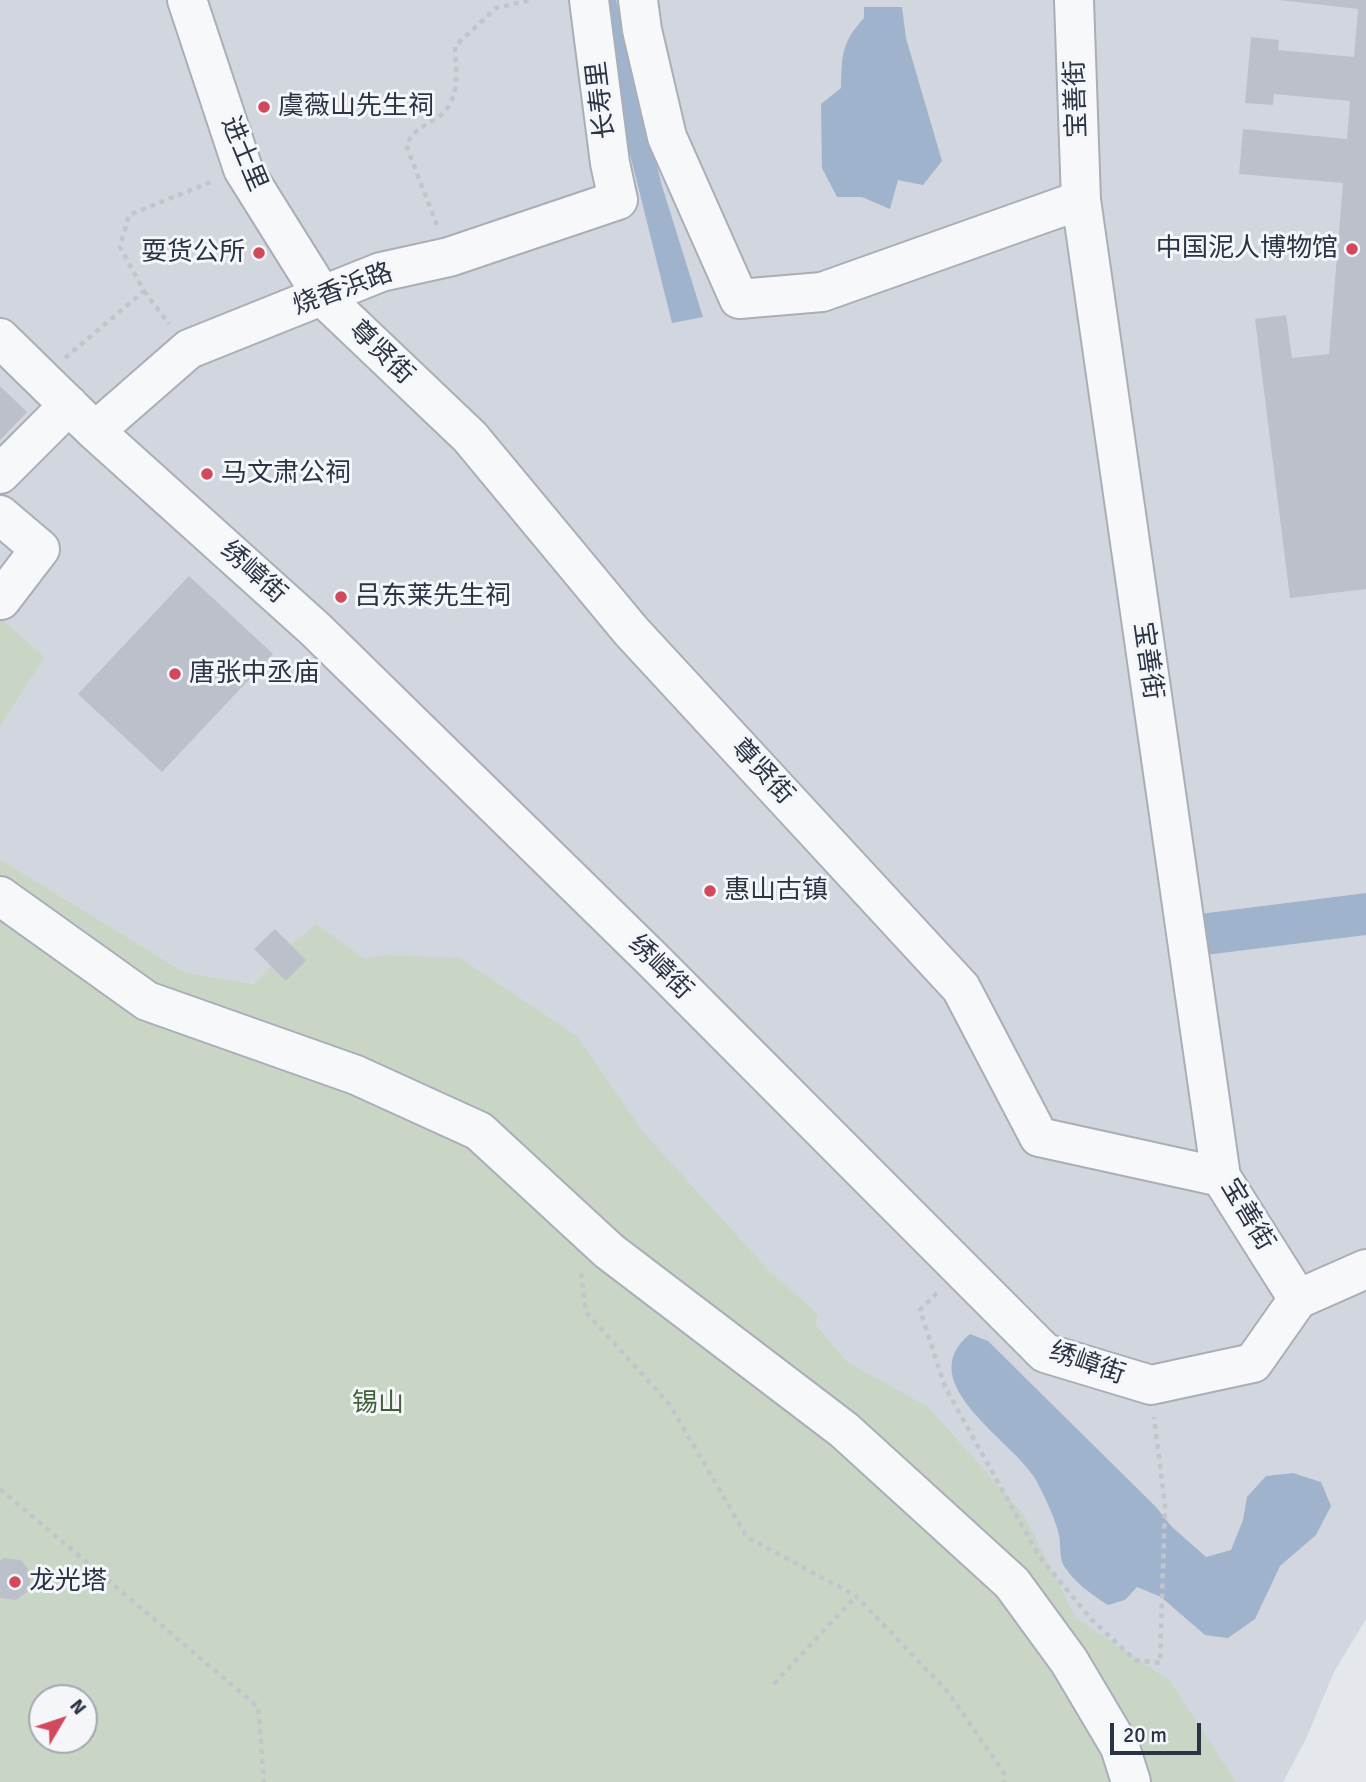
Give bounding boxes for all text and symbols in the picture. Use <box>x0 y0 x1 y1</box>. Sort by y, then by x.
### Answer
street label: 长寿里 <box>582 59 622 141</box>
street label: 宝善街 <box>1060 59 1094 139</box>
place label: 虞薇山先生祠 <box>278 91 434 123</box>
marker: 虞薇山先生祠 <box>256 99 272 115</box>
street label: 进士里 <box>213 112 273 196</box>
place label: 中国泥人博物馆 <box>1156 233 1338 265</box>
place label: 耍货公所 <box>141 237 245 269</box>
marker: 中国泥人博物馆 <box>1344 241 1360 257</box>
marker: 耍货公所 <box>251 245 267 261</box>
street label: 烧香浜路 <box>289 258 397 322</box>
street label: 尊贤街 <box>342 315 420 391</box>
place label: 马文肃公祠 <box>221 458 351 490</box>
marker: 马文肃公祠 <box>199 466 215 482</box>
street label: 绣嶂街 <box>214 535 292 611</box>
place label: 吕东莱先生祠 <box>355 581 511 613</box>
marker: 吕东莱先生祠 <box>333 589 349 605</box>
street label: 宝善街 <box>1126 620 1168 702</box>
place label: 唐张中丞庙 <box>189 658 319 690</box>
marker: 唐张中丞庙 <box>167 666 183 682</box>
street label: 尊贤街 <box>724 733 800 811</box>
place label: 惠山古镇 <box>724 875 828 907</box>
marker: 惠山古镇 <box>702 883 718 899</box>
street label: 绣嶂街 <box>621 929 699 1007</box>
street label: 宝善街 <box>1214 1174 1280 1256</box>
street label: 绣嶂街 <box>1045 1337 1129 1391</box>
park label: 锡山 <box>352 1388 404 1420</box>
place label: 龙光塔 <box>29 1566 107 1598</box>
marker: 龙光塔 <box>7 1574 23 1590</box>
north arrow <box>28 1684 98 1754</box>
text: N <box>64 1694 91 1720</box>
scale bar <box>1114 1708 1205 1752</box>
text: 20 m <box>1123 1722 1167 1748</box>

